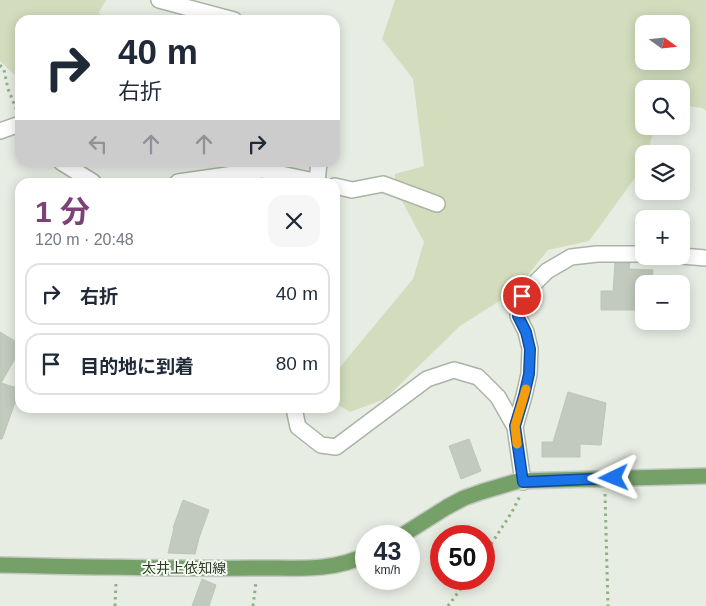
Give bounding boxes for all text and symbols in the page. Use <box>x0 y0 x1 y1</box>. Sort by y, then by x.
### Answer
north arrow <box>635 15 690 70</box>
map controls <box>635 15 690 330</box>
text: 40 m <box>118 32 198 71</box>
icon: right <box>35 35 100 100</box>
text: 右折 <box>118 79 162 104</box>
button: search <box>635 80 690 135</box>
icon: left <box>84 130 112 158</box>
icon: ahead <box>137 130 165 158</box>
icon: ahead <box>190 130 218 158</box>
icon: right <box>243 130 271 158</box>
button: layers <box>635 145 690 200</box>
text: 1 分 <box>35 195 90 228</box>
button: close <box>268 195 320 247</box>
button: + <box>635 210 690 265</box>
text: 120 m · 20:48 <box>35 231 134 248</box>
pin <box>501 275 543 317</box>
button: − <box>635 275 690 330</box>
icon: right <box>37 280 65 308</box>
icon: arrive <box>508 282 536 310</box>
text: 40 m <box>276 283 318 304</box>
text: 右折 <box>80 286 118 307</box>
icon: arrive <box>37 350 65 378</box>
text: 80 m <box>276 353 318 374</box>
text: 目的地に到着 <box>80 356 194 377</box>
position arrow <box>587 451 639 503</box>
speed limit sign: 50 <box>430 525 495 590</box>
text: 43 <box>374 537 401 565</box>
street label: 太井上依知線 <box>142 560 226 576</box>
text: km/h <box>374 563 401 577</box>

